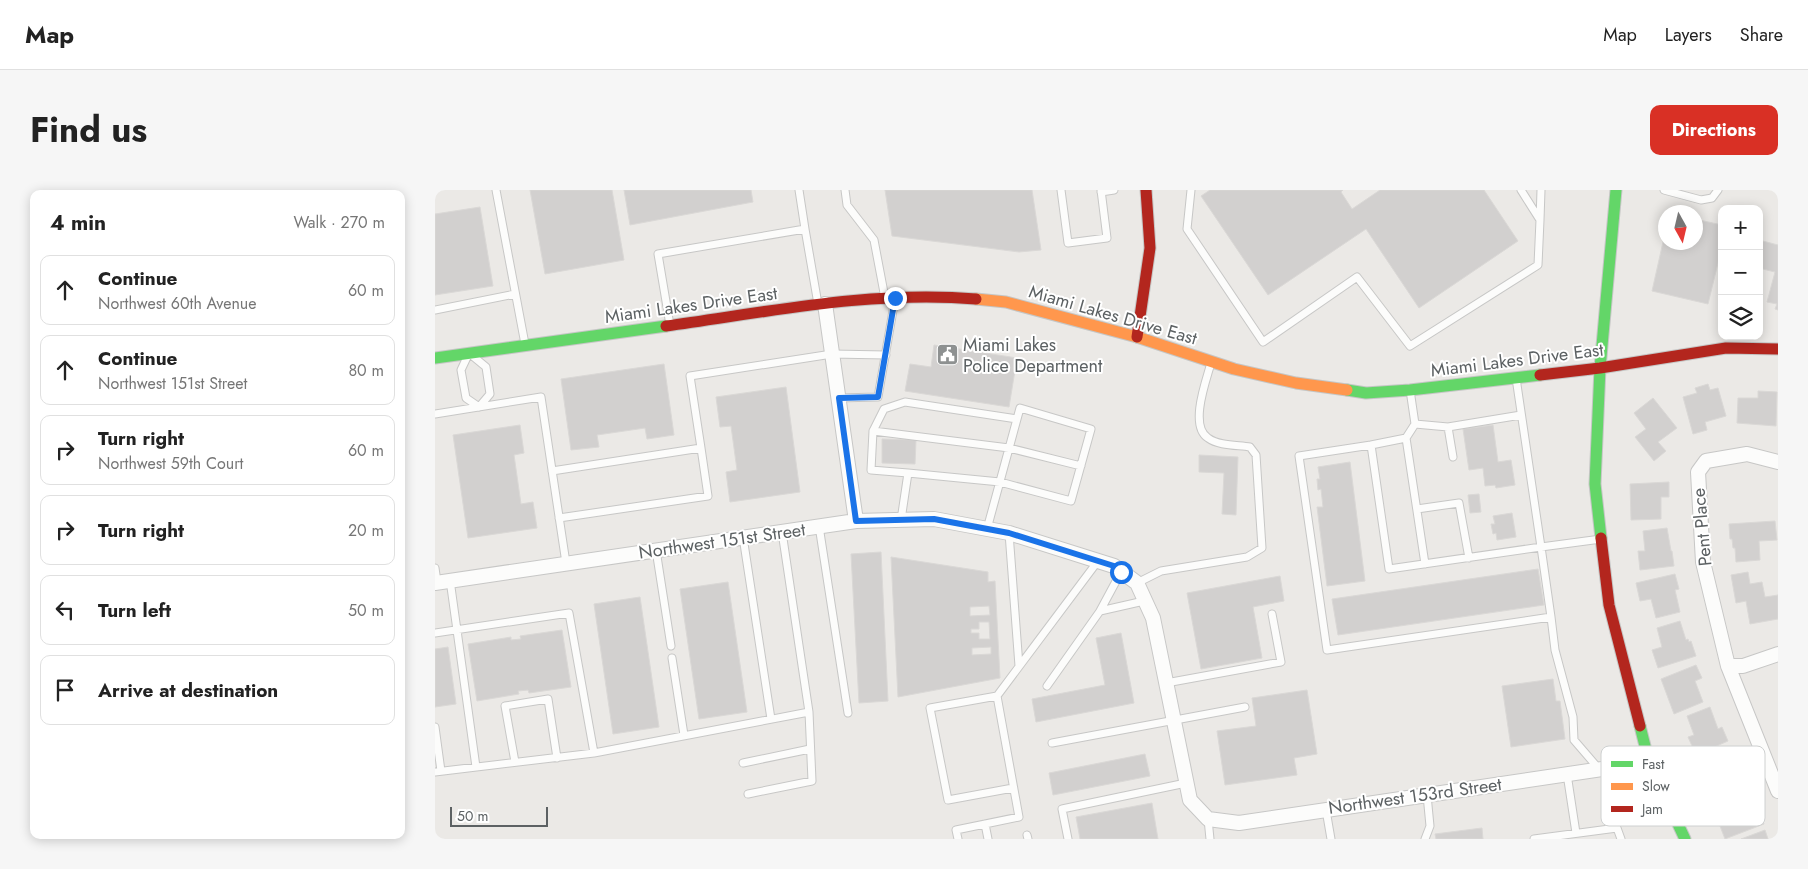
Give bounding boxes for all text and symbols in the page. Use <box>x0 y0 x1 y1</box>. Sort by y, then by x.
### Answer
text: Map <box>25 17 74 52</box>
text: Map <box>1603 22 1637 48</box>
text: Layers <box>1665 22 1712 48</box>
text: Share <box>1740 22 1783 48</box>
text: Find us <box>30 105 147 155</box>
button: Directions <box>1650 105 1778 155</box>
north arrow <box>1658 205 1703 250</box>
map controls <box>1718 205 1763 340</box>
button: + <box>1718 205 1763 250</box>
text: 4 min <box>50 208 106 238</box>
text: Walk · 270 m <box>294 211 385 234</box>
button: − <box>1718 250 1763 295</box>
text: Continue <box>98 265 177 292</box>
icon: ahead <box>51 276 79 304</box>
text: 60 m <box>348 279 384 302</box>
street label: Miami Lakes Drive East <box>1026 279 1201 352</box>
street label: Miami Lakes Drive East <box>603 280 780 330</box>
route end <box>884 287 907 310</box>
text: Northwest 60th Avenue <box>98 292 256 315</box>
button: layers <box>1718 295 1763 340</box>
place label: Miami Lakes Police Department <box>963 332 1103 379</box>
street label: Miami Lakes Drive East <box>1429 336 1606 384</box>
public building icon: Miami Lakes Police Department <box>935 343 959 367</box>
text: Continue <box>98 345 177 372</box>
icon: ahead <box>51 356 79 384</box>
text: 80 m <box>348 359 384 382</box>
text: Northwest 151st Street <box>98 372 247 395</box>
text: Turn right <box>98 425 184 452</box>
icon: right <box>51 436 79 464</box>
text: 60 m <box>348 439 384 462</box>
text: Northwest 59th Court <box>98 452 243 475</box>
street label: Pent Place <box>1686 487 1718 567</box>
icon: right <box>51 516 79 544</box>
street label: Northwest 151st Street <box>637 516 808 566</box>
text: Turn right <box>98 517 184 544</box>
text: 20 m <box>348 519 384 542</box>
route start <box>1110 561 1133 584</box>
icon: left <box>51 596 79 624</box>
text: Turn left <box>98 597 171 624</box>
text: 50 m <box>348 599 384 622</box>
icon: arrive <box>51 676 79 704</box>
text: Arrive at destination <box>98 677 278 704</box>
legend <box>1601 746 1765 826</box>
text: Fast <box>1642 754 1665 774</box>
street label: Northwest 153rd Street <box>1327 771 1504 821</box>
text: Slow <box>1642 776 1670 796</box>
text: Jam <box>1640 799 1663 819</box>
scale bar <box>450 804 547 827</box>
text: 50 m <box>457 806 488 826</box>

